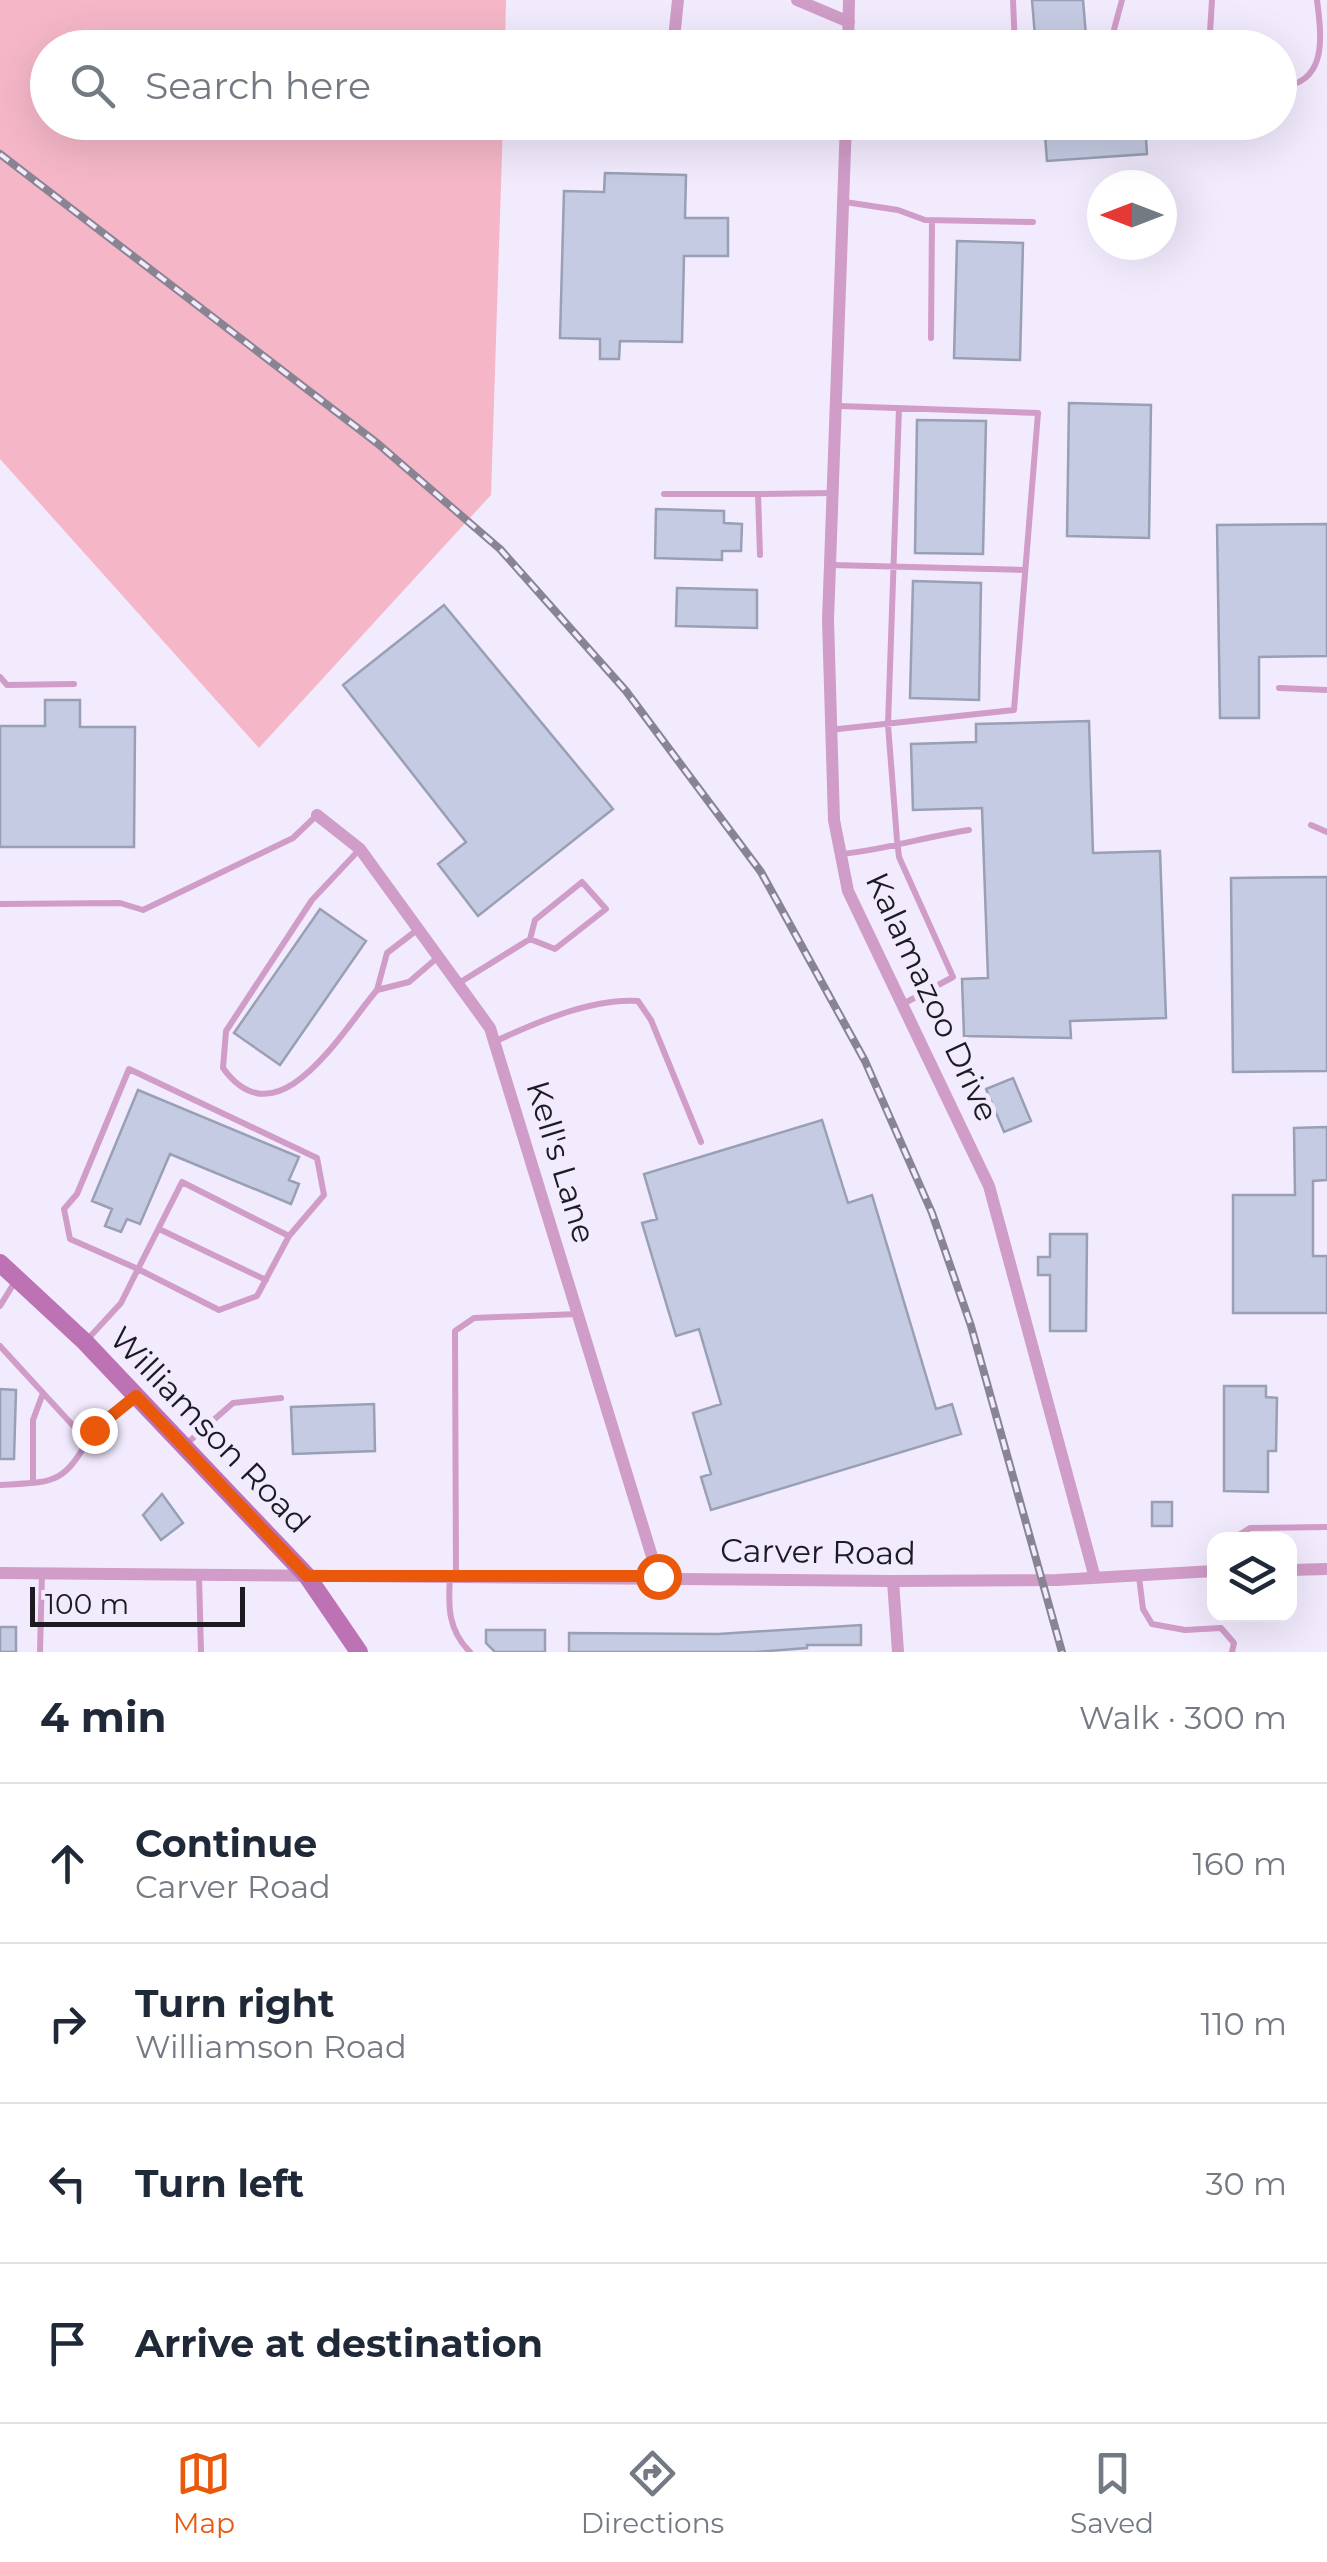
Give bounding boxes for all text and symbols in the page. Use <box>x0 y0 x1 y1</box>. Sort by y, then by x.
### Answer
search box <box>30 30 1297 140</box>
icon: search <box>65 58 120 113</box>
text: Search here <box>145 62 371 109</box>
north arrow <box>1087 170 1177 260</box>
street label: Kalamazoo Drive <box>858 866 1007 1127</box>
street label: Kell's Lane <box>518 1076 605 1248</box>
street label: Williamson Road <box>102 1318 319 1541</box>
route end <box>72 1408 118 1454</box>
street label: Carver Road <box>720 1530 916 1573</box>
map controls <box>1207 1532 1297 1622</box>
button: layers <box>1207 1532 1297 1622</box>
route start <box>636 1554 682 1600</box>
scale bar <box>30 1582 245 1626</box>
text: 100 m <box>45 1587 129 1621</box>
text: 4 min <box>40 1691 167 1743</box>
text: Walk · 300 m <box>1079 1698 1287 1737</box>
text: Continue <box>135 1820 317 1867</box>
icon: ahead <box>40 1836 95 1891</box>
text: 160 m <box>1192 1844 1287 1883</box>
text: Carver Road <box>135 1867 331 1906</box>
text: Turn right <box>135 1980 334 2027</box>
icon: right <box>40 1996 95 2051</box>
text: 110 m <box>1200 2004 1287 2043</box>
text: Williamson Road <box>135 2027 407 2066</box>
icon: left <box>40 2156 95 2211</box>
text: Turn left <box>135 2160 304 2207</box>
text: 30 m <box>1205 2164 1287 2203</box>
icon: arrive <box>40 2316 95 2371</box>
text: Arrive at destination <box>135 2320 543 2367</box>
tab: Map <box>173 2446 235 2540</box>
tab: Directions <box>581 2446 724 2540</box>
tab: Saved <box>1070 2446 1154 2540</box>

